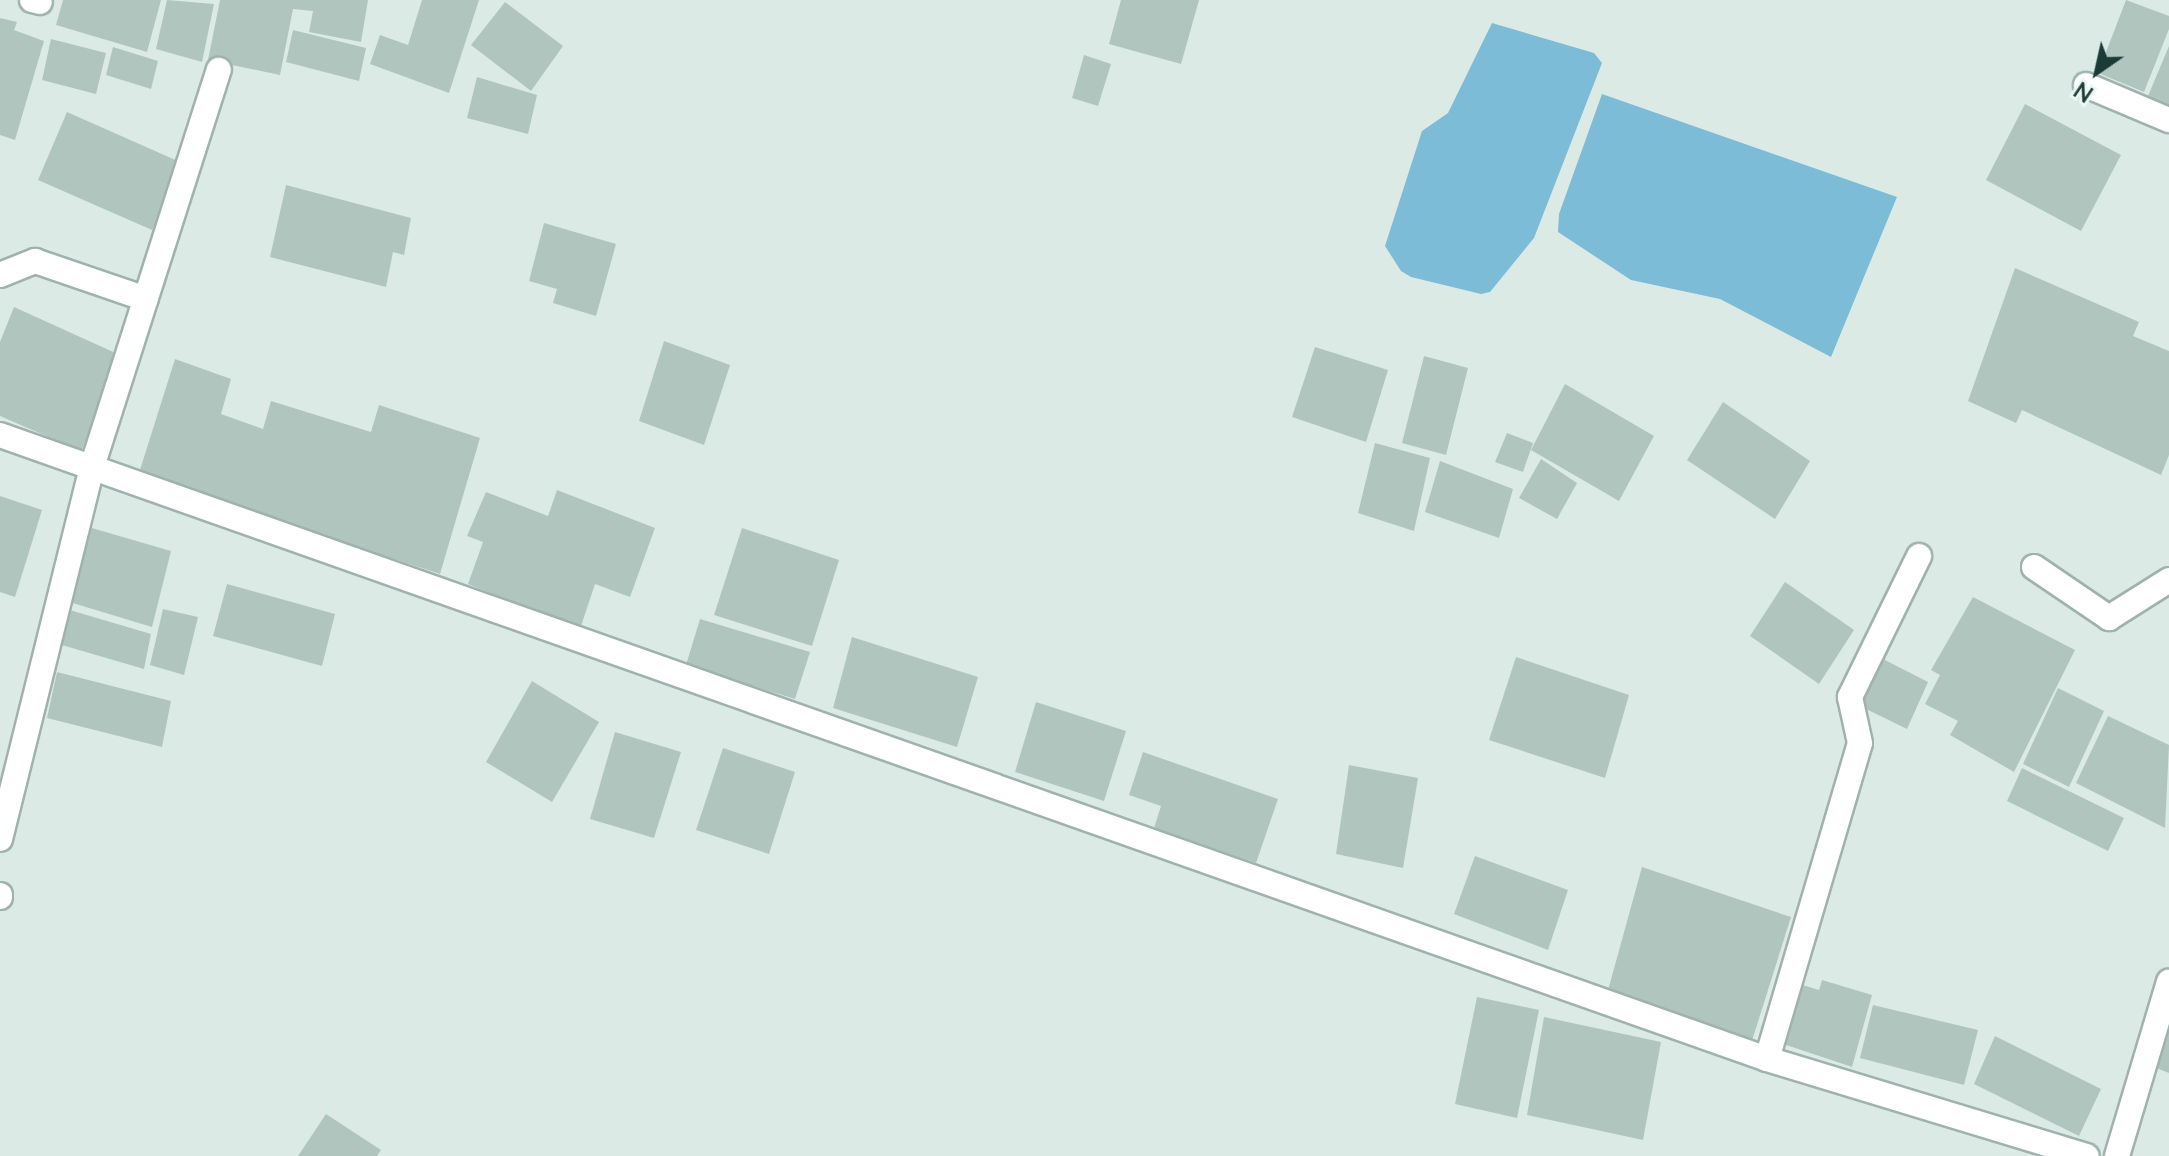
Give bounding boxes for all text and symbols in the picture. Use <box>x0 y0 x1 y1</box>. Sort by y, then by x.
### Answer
north arrow <box>2057 32 2137 112</box>
text: N <box>2069 76 2098 108</box>

